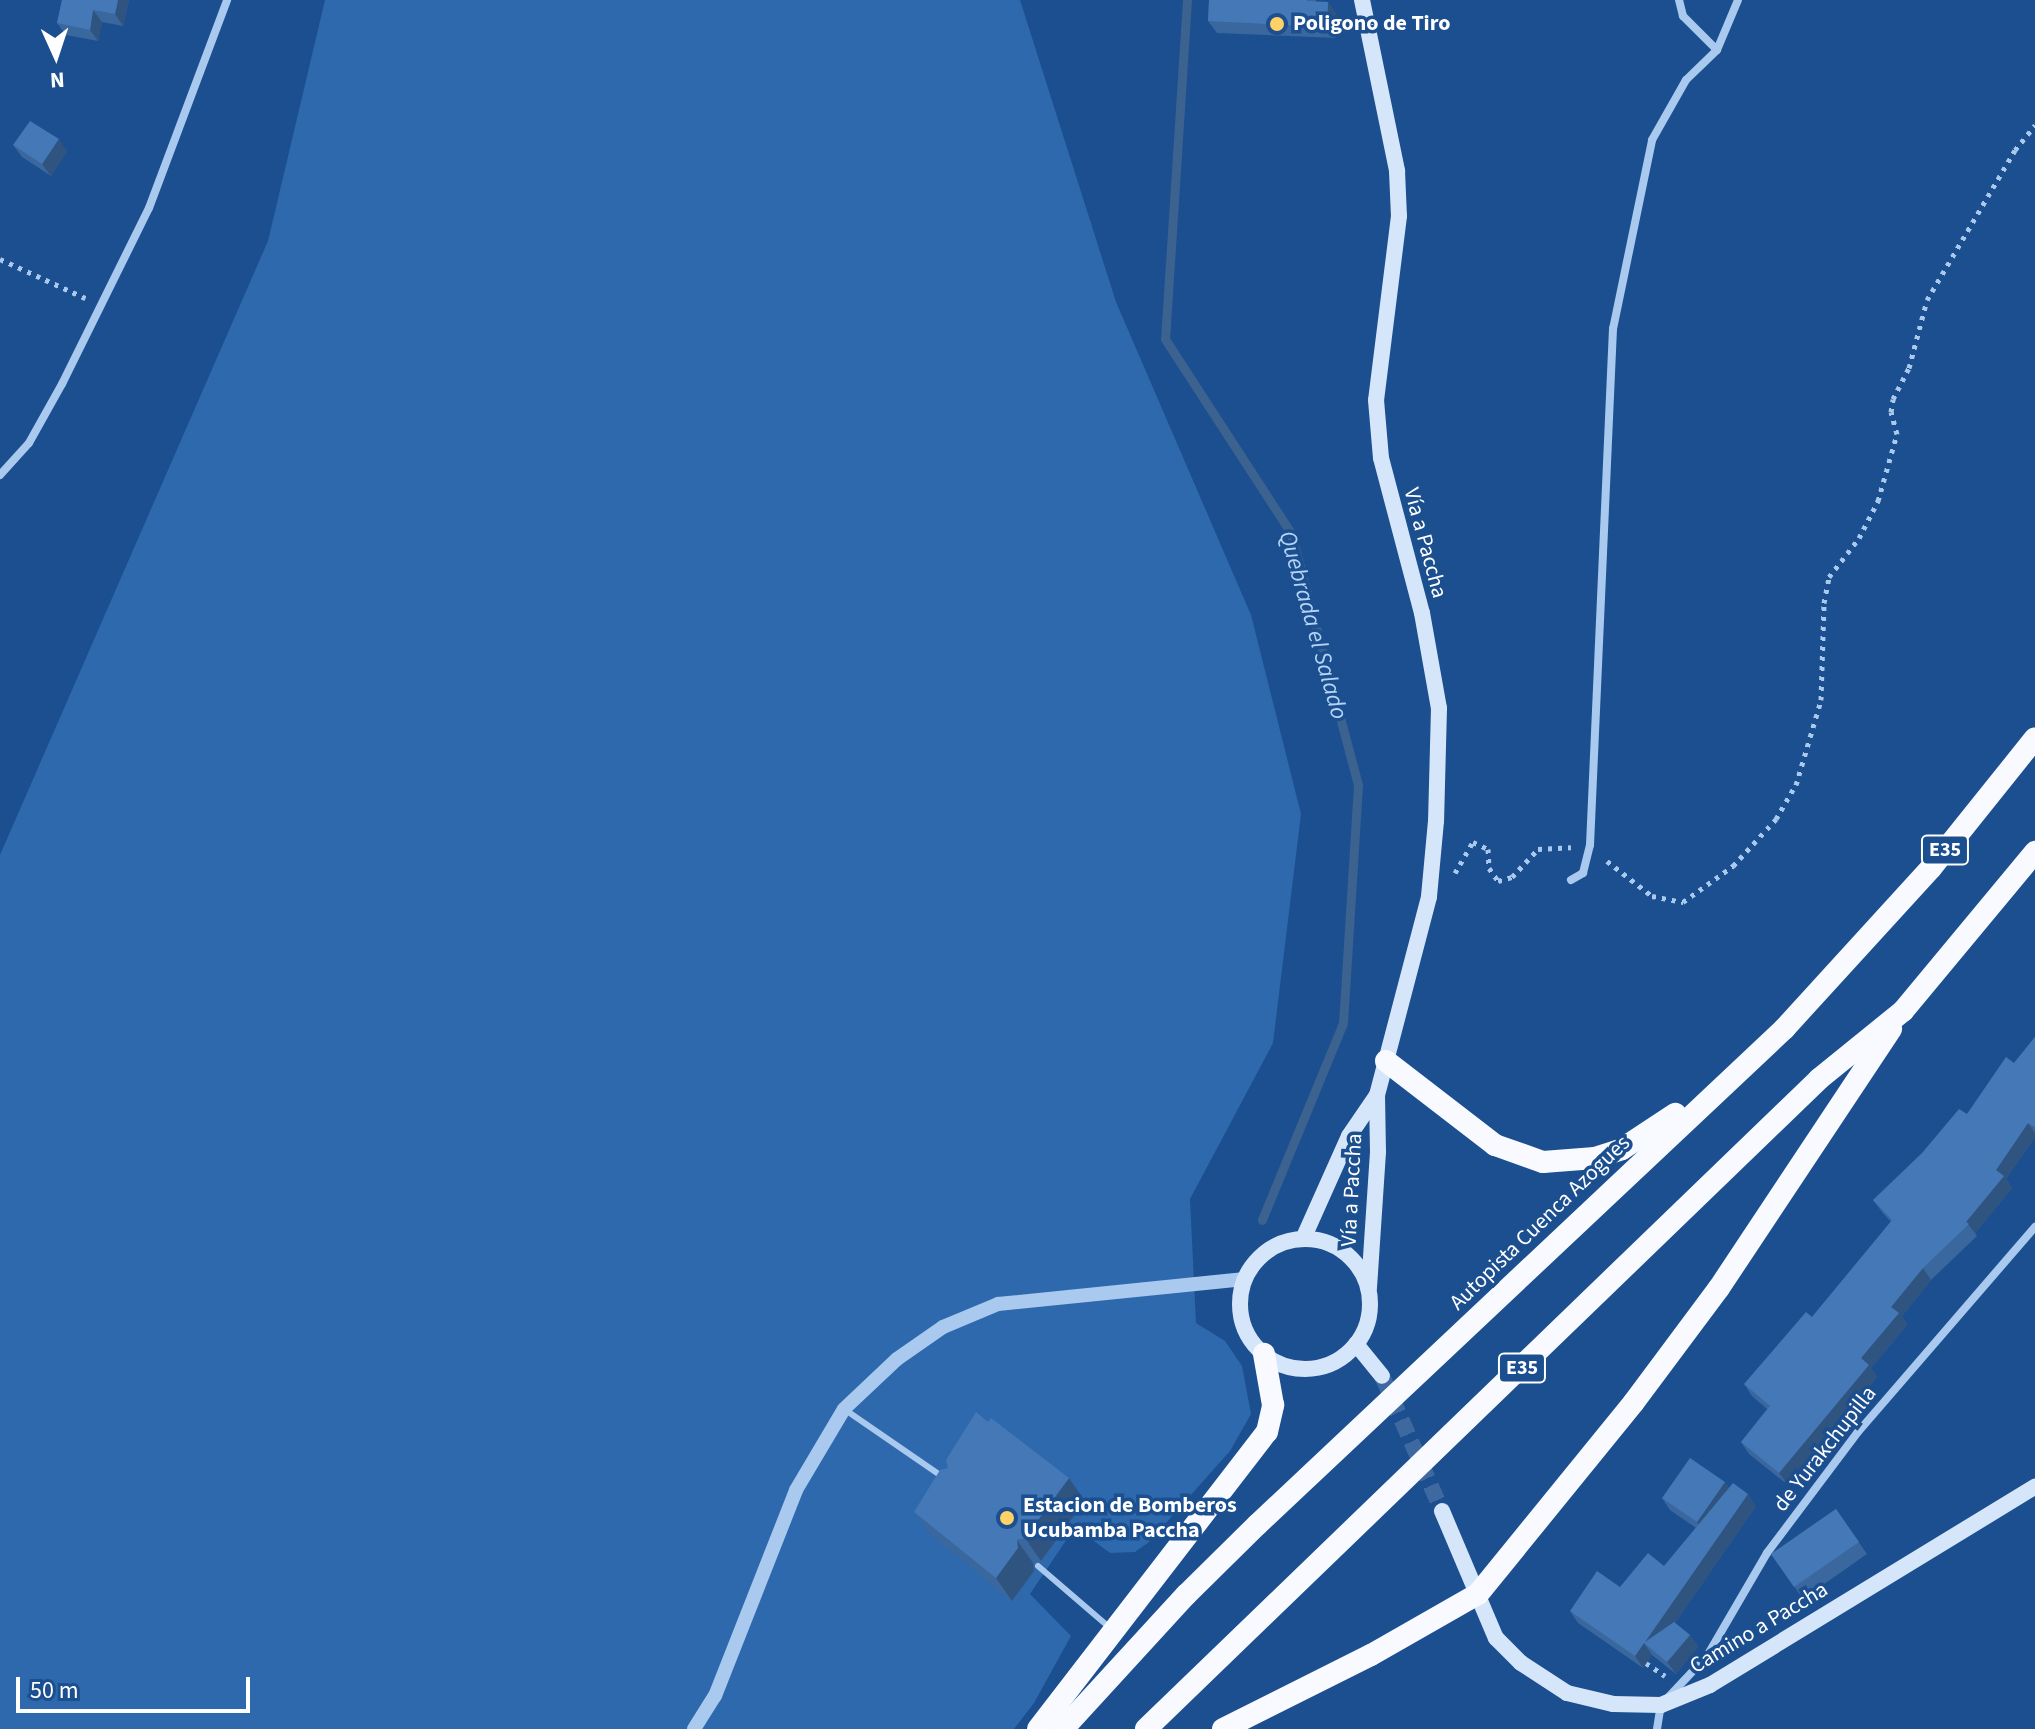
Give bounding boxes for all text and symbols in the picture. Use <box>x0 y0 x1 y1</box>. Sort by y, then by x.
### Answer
place label: Poligono de Tiro <box>1293 11 1450 37</box>
marker: Poligono de Tiro <box>1268 15 1286 33</box>
north arrow <box>16 16 96 96</box>
text: N <box>49 64 65 96</box>
street label: Vía a Paccha <box>1398 485 1452 601</box>
water label: Quebrada el Salado <box>1272 527 1354 723</box>
road number: E35 <box>1919 834 1971 866</box>
street label: Autopista Cuenca Azogues <box>1444 1130 1636 1316</box>
street label: Vía a Paccha <box>1336 1133 1368 1247</box>
road number: E35 <box>1496 1352 1548 1384</box>
street label: de Yurakchupilla <box>1768 1381 1882 1517</box>
place label: Estacion de Bomberos Ucubamba Paccha <box>1023 1492 1237 1544</box>
marker: Estacion de Bomberos Ucubamba Paccha <box>998 1509 1016 1527</box>
street label: Camino a Paccha <box>1685 1576 1833 1680</box>
scale bar <box>20 1661 254 1711</box>
text: 50 m <box>30 1673 79 1708</box>

